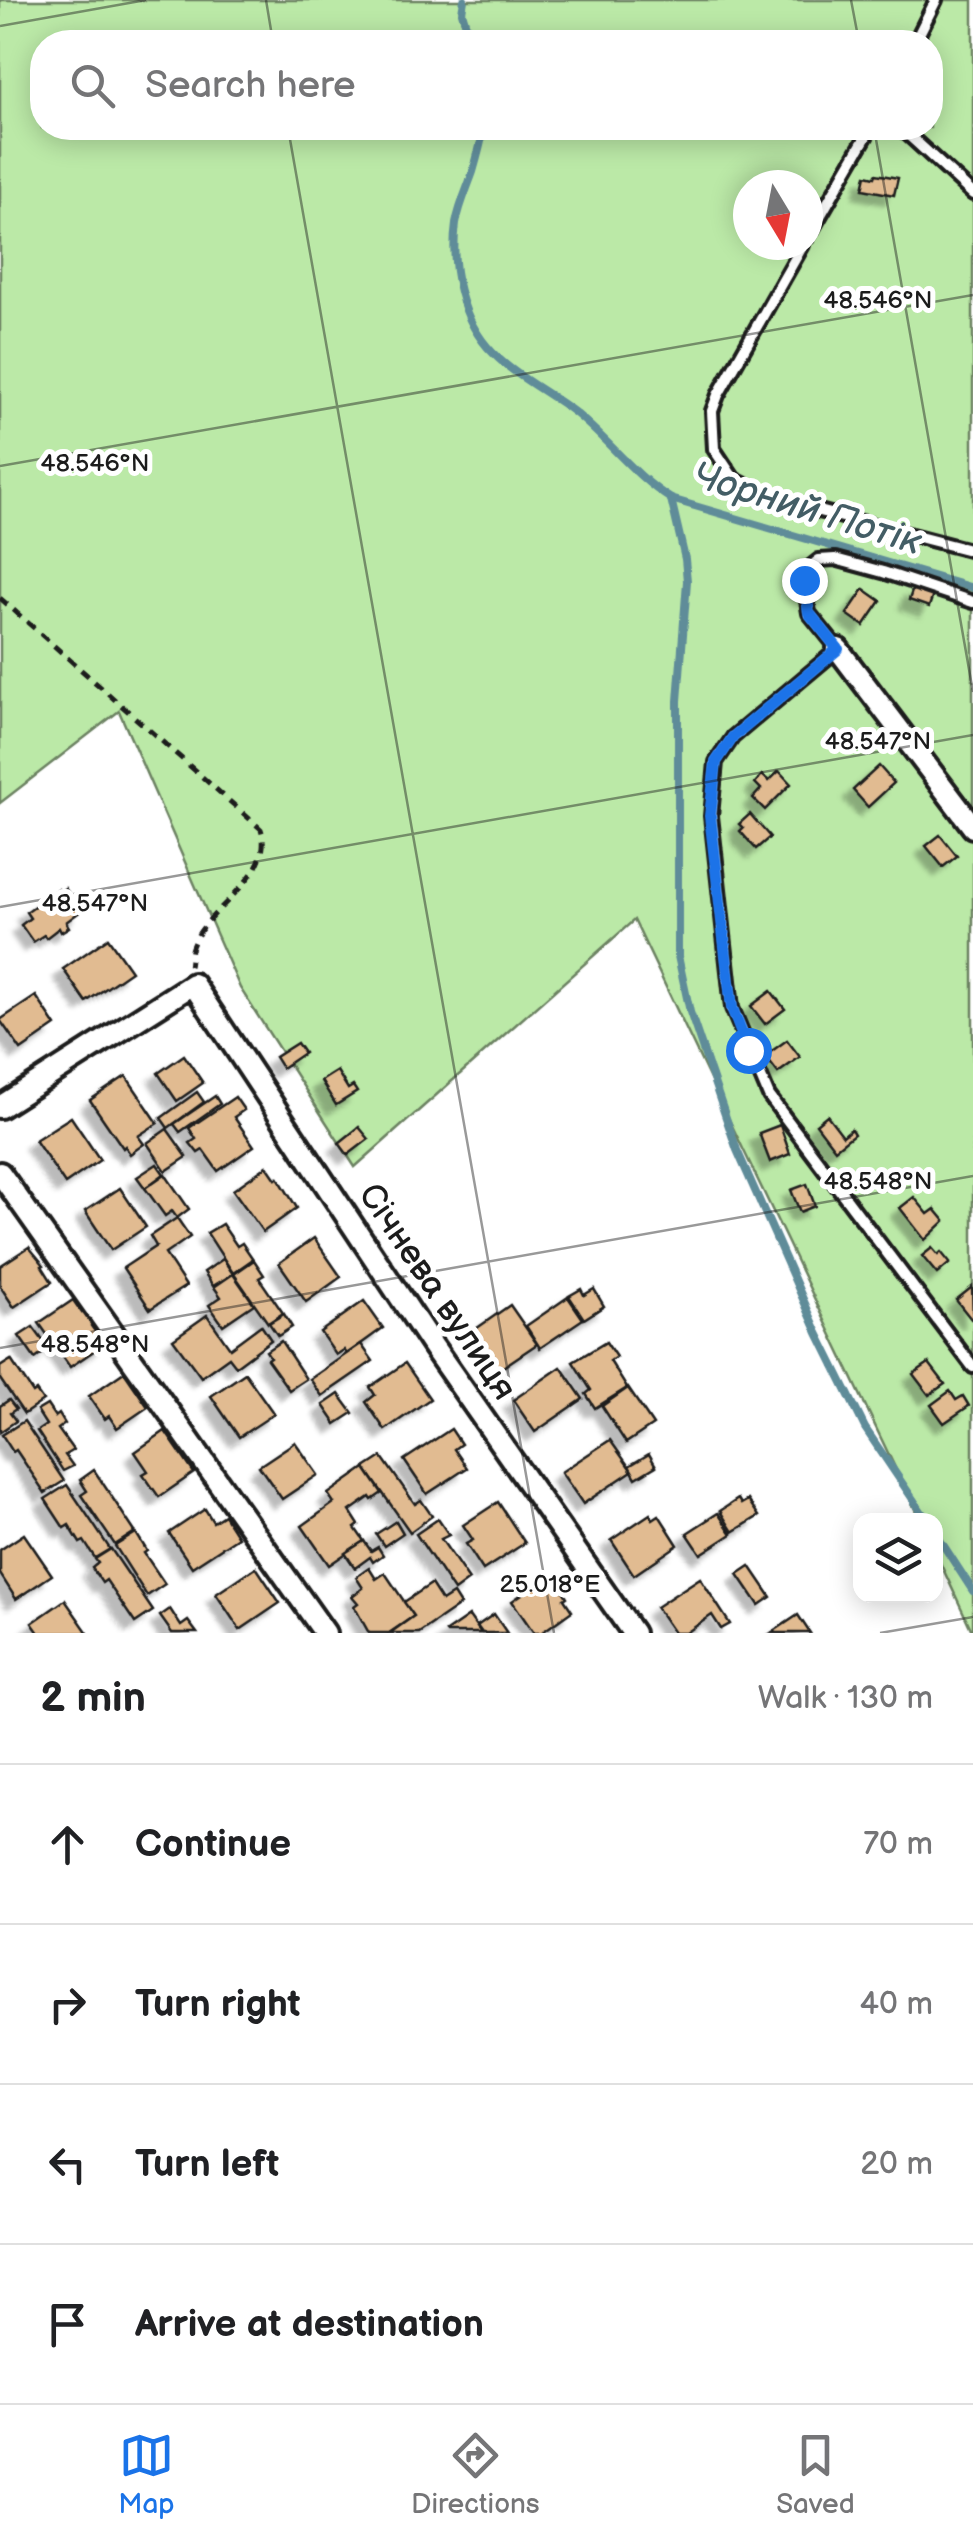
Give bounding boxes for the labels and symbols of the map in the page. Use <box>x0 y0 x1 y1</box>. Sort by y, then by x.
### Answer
north arrow <box>733 170 823 260</box>
text: 48.546°N <box>823 285 933 316</box>
text: 48.546°N <box>40 448 150 479</box>
water label: Чорний Потік <box>687 453 928 565</box>
route end <box>782 558 828 604</box>
text: 48.547°N <box>825 726 931 757</box>
text: 48.547°N <box>42 888 148 919</box>
route start <box>726 1028 772 1074</box>
text: 48.548°N <box>823 1166 933 1197</box>
street label: Січнева вулиця <box>349 1175 525 1409</box>
text: 48.548°N <box>40 1329 150 1360</box>
text: 25.018°E <box>500 1569 600 1600</box>

